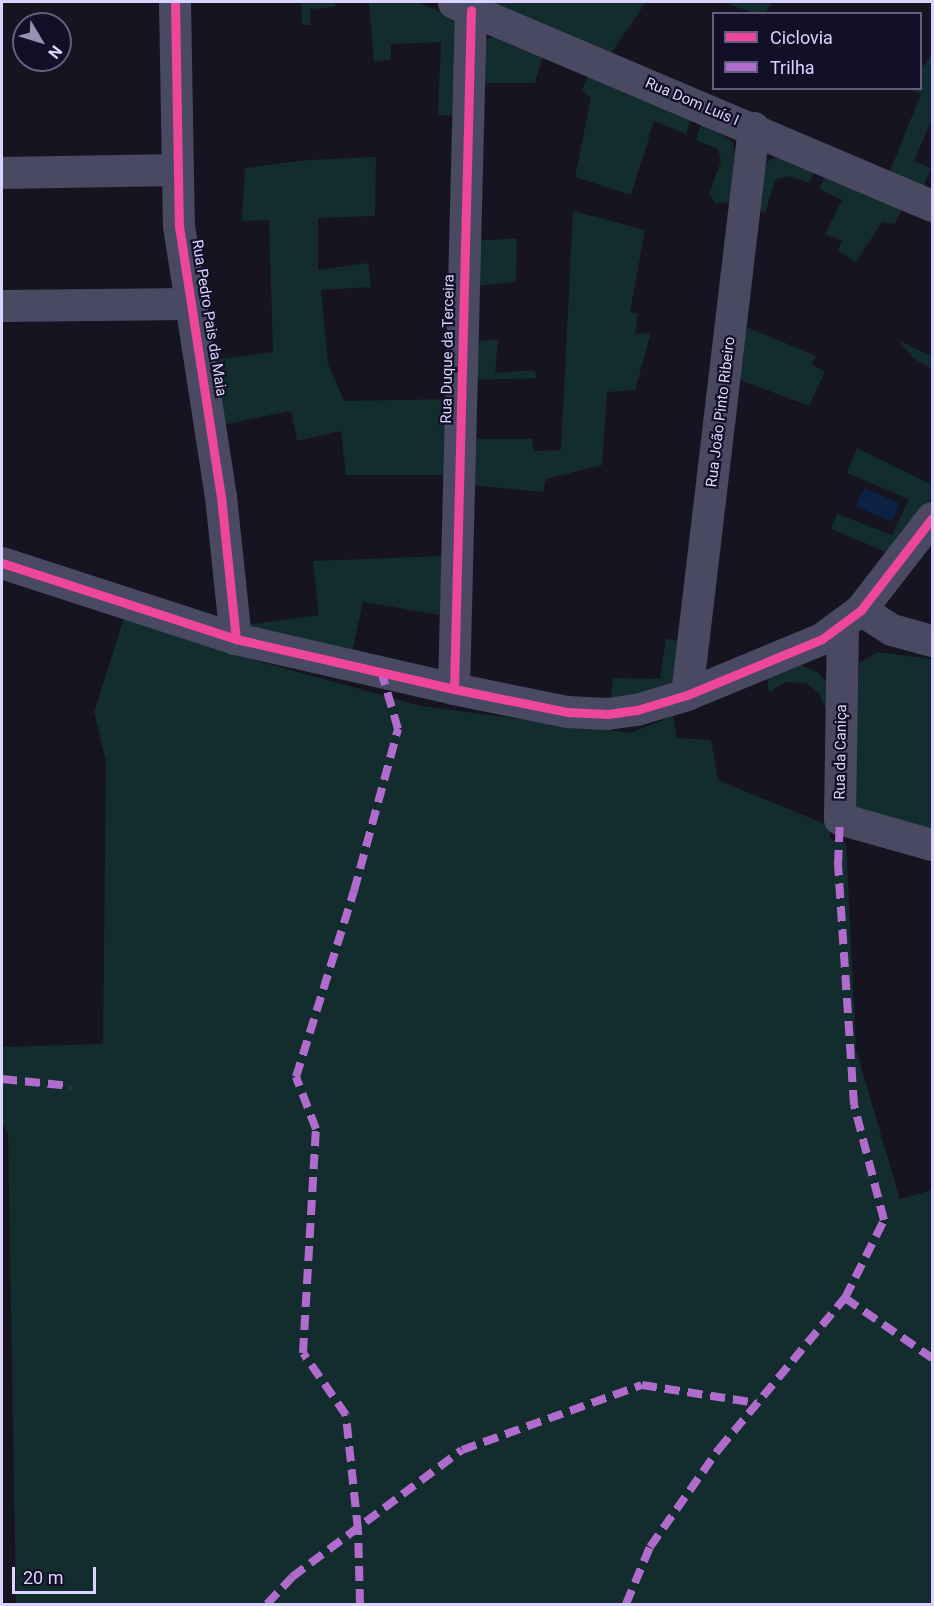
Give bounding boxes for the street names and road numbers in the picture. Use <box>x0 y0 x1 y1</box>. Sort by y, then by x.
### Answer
street label: Rua Dom Luís I <box>642 74 742 130</box>
street label: Rua Pedro Pais da Maia <box>188 238 230 398</box>
street label: Rua Duque da Terceira <box>438 274 458 424</box>
street label: Rua João Pinto Ribeiro <box>703 336 739 488</box>
street label: Rua da Caniça <box>831 704 851 800</box>

